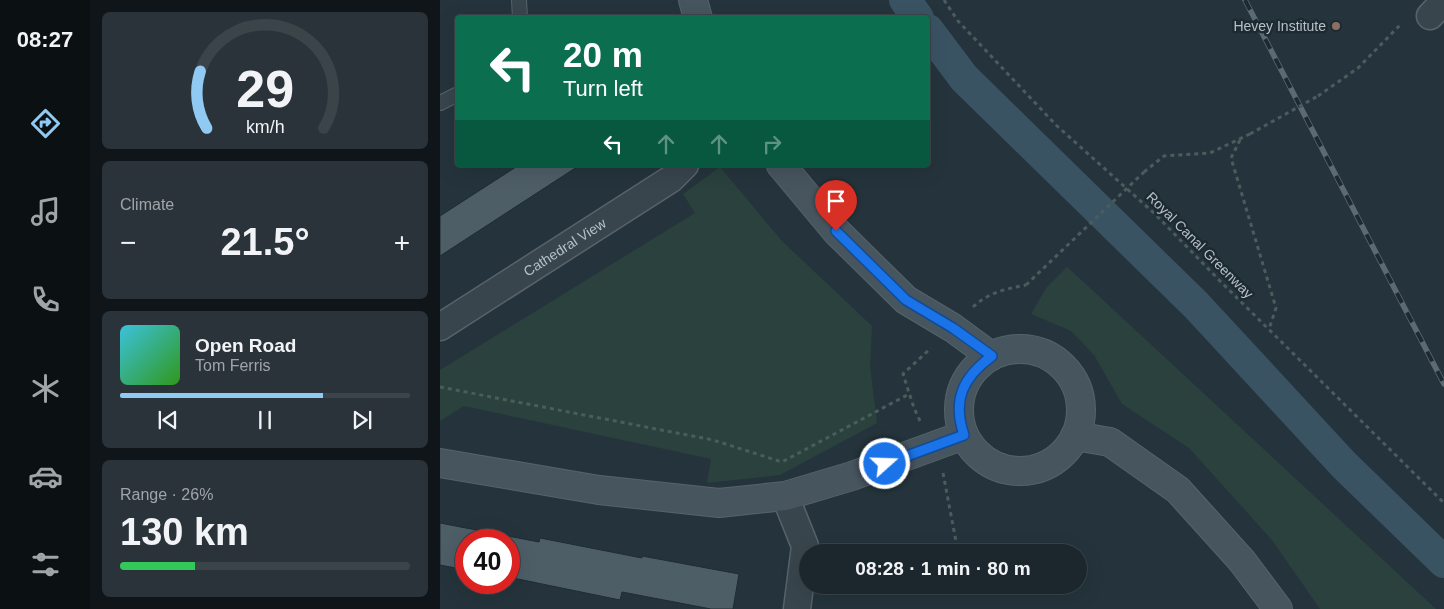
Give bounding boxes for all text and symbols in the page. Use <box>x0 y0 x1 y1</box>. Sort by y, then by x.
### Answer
place label: Hevey Institute <box>1233 18 1326 34</box>
marker: Hevey Institute <box>1330 20 1342 32</box>
text: 08:27 <box>17 27 73 52</box>
icon: left <box>480 35 545 100</box>
text: 20 m <box>563 35 643 74</box>
text: 29 <box>236 60 294 118</box>
text: Turn left <box>563 76 643 101</box>
icon: directions <box>28 106 63 141</box>
text: km/h <box>246 117 284 137</box>
icon: left <box>599 130 627 158</box>
icon: ahead <box>652 130 680 158</box>
icon: ahead <box>705 130 733 158</box>
icon: right <box>758 130 786 158</box>
pin <box>815 180 857 231</box>
icon: arrive <box>822 187 850 215</box>
street label: Royal Canal Greenway <box>1143 188 1257 302</box>
icon: music <box>28 194 63 229</box>
text: Climate <box>120 196 174 213</box>
street label: Cathedral View <box>520 214 610 279</box>
text: 21.5° <box>220 221 310 263</box>
text: − <box>120 227 136 258</box>
text: + <box>394 227 410 258</box>
icon: phone <box>28 282 63 317</box>
text: Open Road <box>195 335 296 356</box>
text: Tom Ferris <box>195 357 271 374</box>
icon: climate <box>28 371 63 406</box>
icon: previous <box>154 406 182 434</box>
icon: pause <box>251 406 279 434</box>
icon: next <box>348 406 376 434</box>
position arrow <box>858 437 910 489</box>
icon: car <box>28 459 63 494</box>
text: Range · 26% <box>120 486 213 503</box>
text: 130 km <box>120 511 249 553</box>
speed limit sign: 40 <box>455 529 520 594</box>
icon: filters <box>28 547 63 582</box>
text: 08:28 · 1 min · 80 m <box>855 558 1031 579</box>

